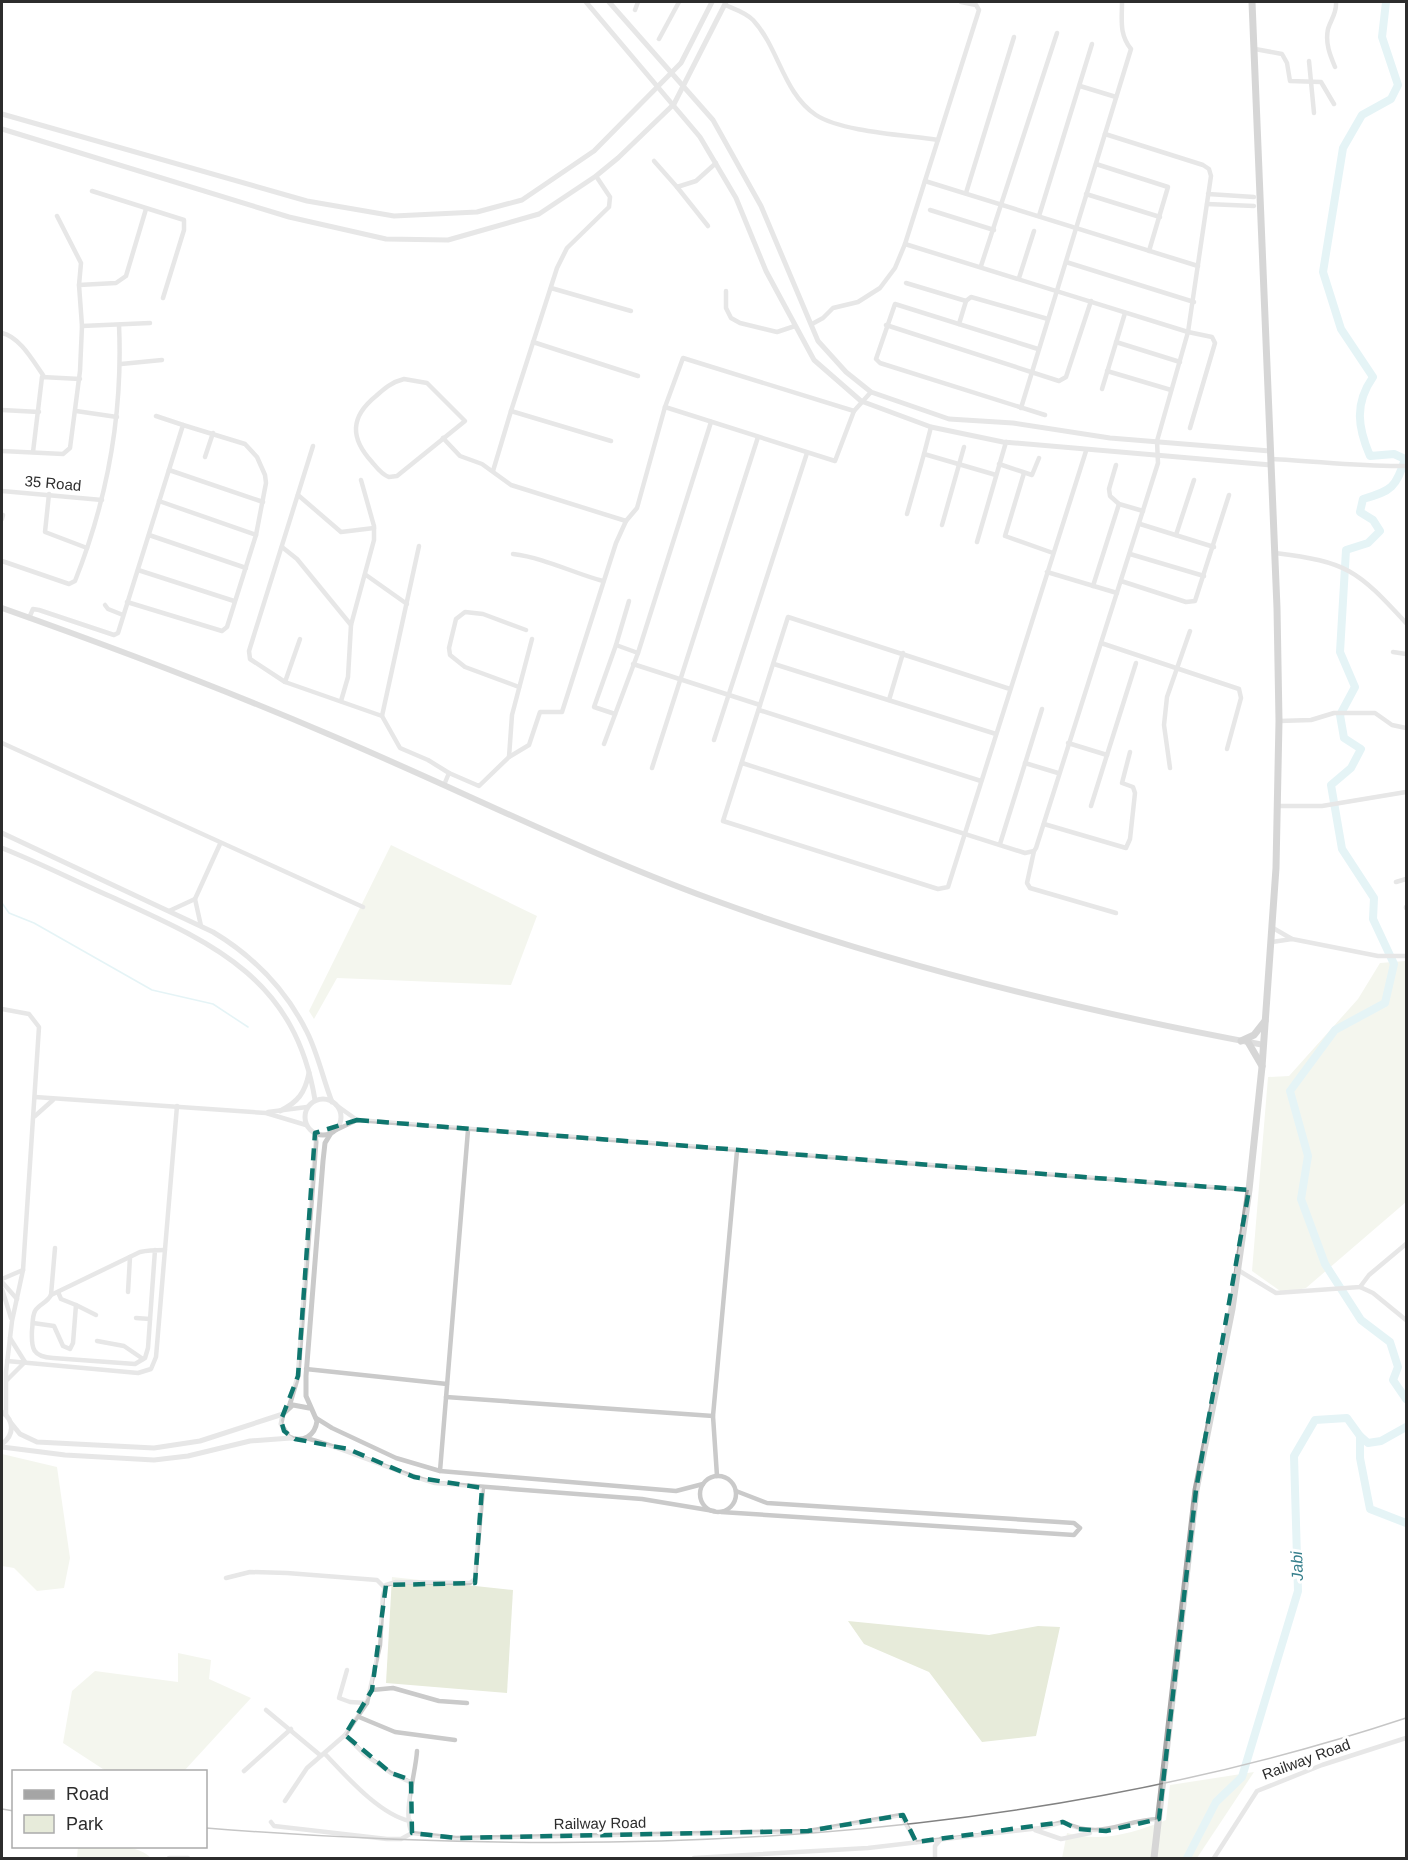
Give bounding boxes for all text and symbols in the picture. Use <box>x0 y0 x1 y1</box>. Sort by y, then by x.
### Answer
street label: 35 Road <box>24 472 82 494</box>
water label: Jabi <box>1288 1551 1306 1582</box>
street label: Railway Road <box>1260 1735 1352 1783</box>
legend <box>12 1770 207 1848</box>
text: Road <box>66 1784 109 1804</box>
text: Park <box>66 1814 104 1834</box>
street label: Railway Road <box>554 1814 646 1832</box>

